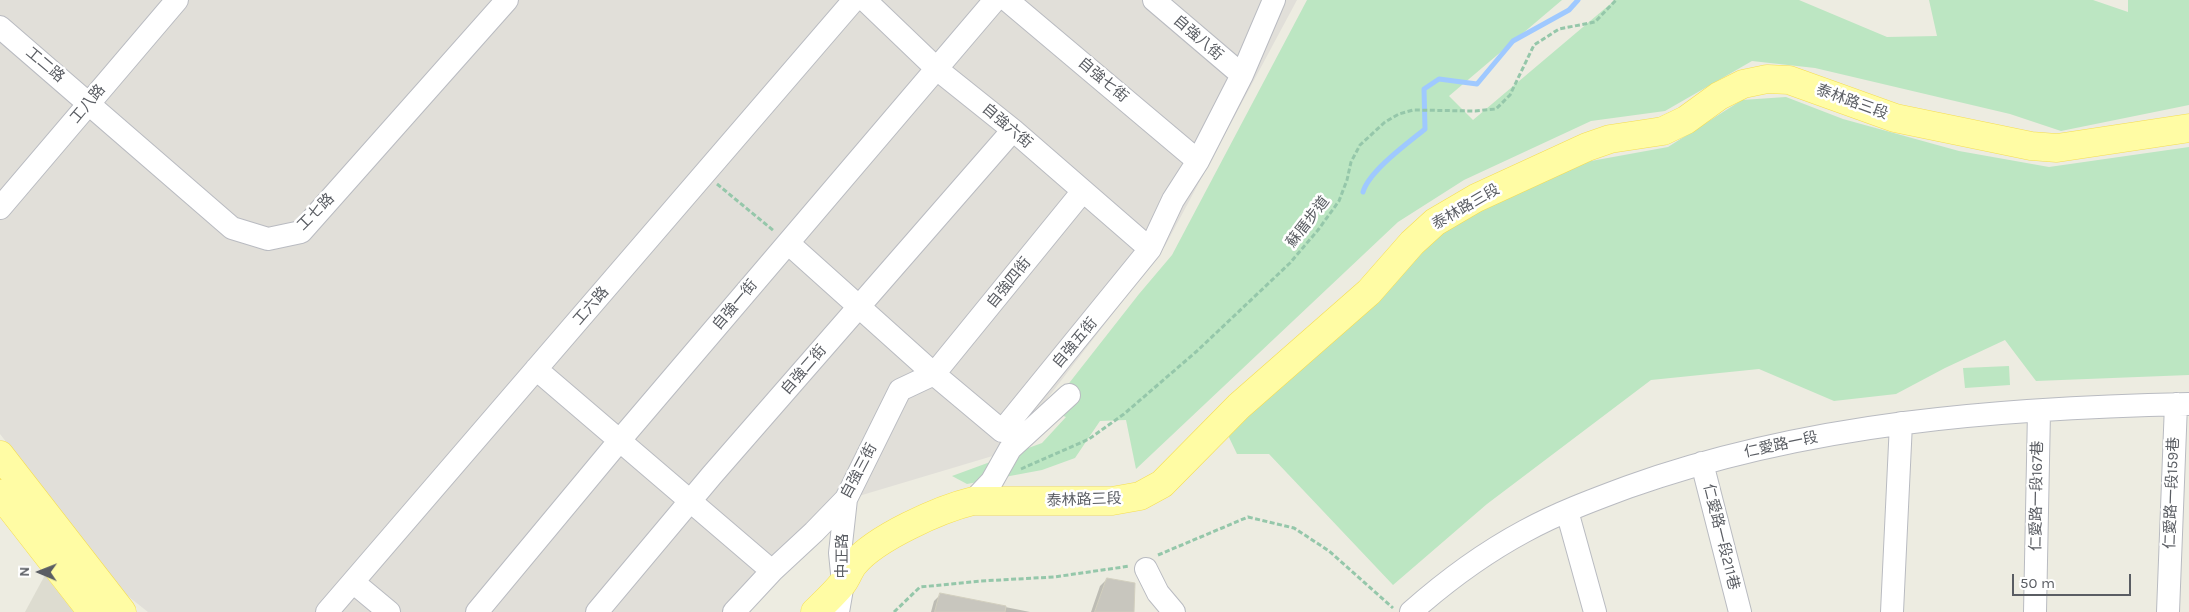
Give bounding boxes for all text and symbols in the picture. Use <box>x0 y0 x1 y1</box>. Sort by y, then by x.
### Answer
street label: 自強八街 <box>1169 12 1227 64</box>
street label: 工二路 <box>22 44 68 86</box>
street label: 自強七街 <box>1074 54 1132 106</box>
street label: 工八路 <box>67 81 109 127</box>
street label: 泰林路三段 <box>1814 81 1890 123</box>
street label: 自強六街 <box>978 100 1036 152</box>
street label: 泰林路三段 <box>1429 180 1503 234</box>
street label: 工七路 <box>294 190 338 234</box>
street label: 蘇厝步道 <box>1282 193 1334 251</box>
street label: 自強四街 <box>983 254 1035 312</box>
street label: 自強一街 <box>709 276 761 334</box>
street label: 工六路 <box>569 283 613 329</box>
street label: 自強五街 <box>1049 314 1101 372</box>
street label: 自強二街 <box>778 341 830 399</box>
street label: 仁愛路一段 <box>1742 428 1820 462</box>
street label: 仁愛路一段159巷 <box>2161 437 2183 549</box>
street label: 自強三街 <box>837 440 881 502</box>
street label: 仁愛路一段167巷 <box>2027 441 2047 551</box>
street label: 仁愛路一段211巷 <box>1699 482 1743 592</box>
street label: 泰林路三段 <box>1046 490 1122 510</box>
street label: 中正路 <box>834 534 852 578</box>
north arrow <box>15 547 65 597</box>
scale bar <box>2014 564 2133 596</box>
text: N <box>16 567 33 577</box>
text: 50 m <box>2020 574 2055 592</box>

